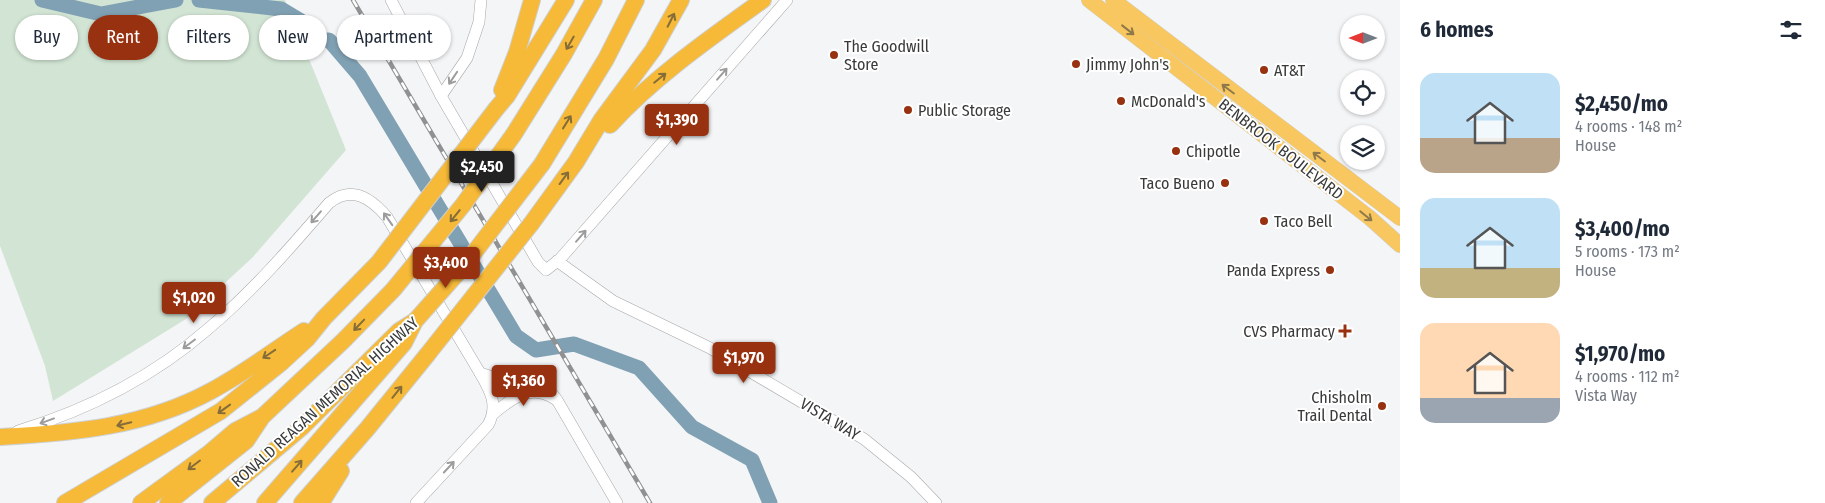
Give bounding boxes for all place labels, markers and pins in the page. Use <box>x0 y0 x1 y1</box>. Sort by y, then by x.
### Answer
place label: The Goodwill Store <box>844 37 929 74</box>
marker: The Goodwill Store <box>828 49 840 61</box>
place label: Jimmy John's <box>1086 55 1169 74</box>
marker: Jimmy John's <box>1070 58 1082 70</box>
place label: AT&T <box>1274 61 1306 80</box>
marker: AT&T <box>1258 64 1270 76</box>
place label: McDonald's <box>1131 92 1206 111</box>
marker: McDonald's <box>1115 95 1127 107</box>
place label: Public Storage <box>918 101 1011 120</box>
pin: $1,390 <box>636 104 718 146</box>
marker: Public Storage <box>902 104 914 116</box>
place label: Chipotle <box>1186 142 1241 161</box>
marker: Chipotle <box>1170 145 1182 157</box>
pin: $2,450 <box>441 150 523 193</box>
place label: Taco Bueno <box>1140 174 1215 193</box>
marker: Taco Bueno <box>1219 177 1231 189</box>
place label: Taco Bell <box>1274 212 1332 231</box>
marker: Taco Bell <box>1258 215 1270 227</box>
pin: $3,400 <box>405 246 487 289</box>
place label: Panda Express <box>1226 261 1320 280</box>
marker: Panda Express <box>1324 264 1336 276</box>
pin: $1,020 <box>153 282 235 324</box>
place label: CVS Pharmacy <box>1243 322 1336 341</box>
marker: CVS Pharmacy <box>1339 325 1351 337</box>
pin: $1,970 <box>703 342 785 384</box>
pin: $1,360 <box>483 364 565 407</box>
place label: Chisholm Trail Dental <box>1297 388 1372 425</box>
marker: Chisholm Trail Dental <box>1376 400 1388 412</box>

